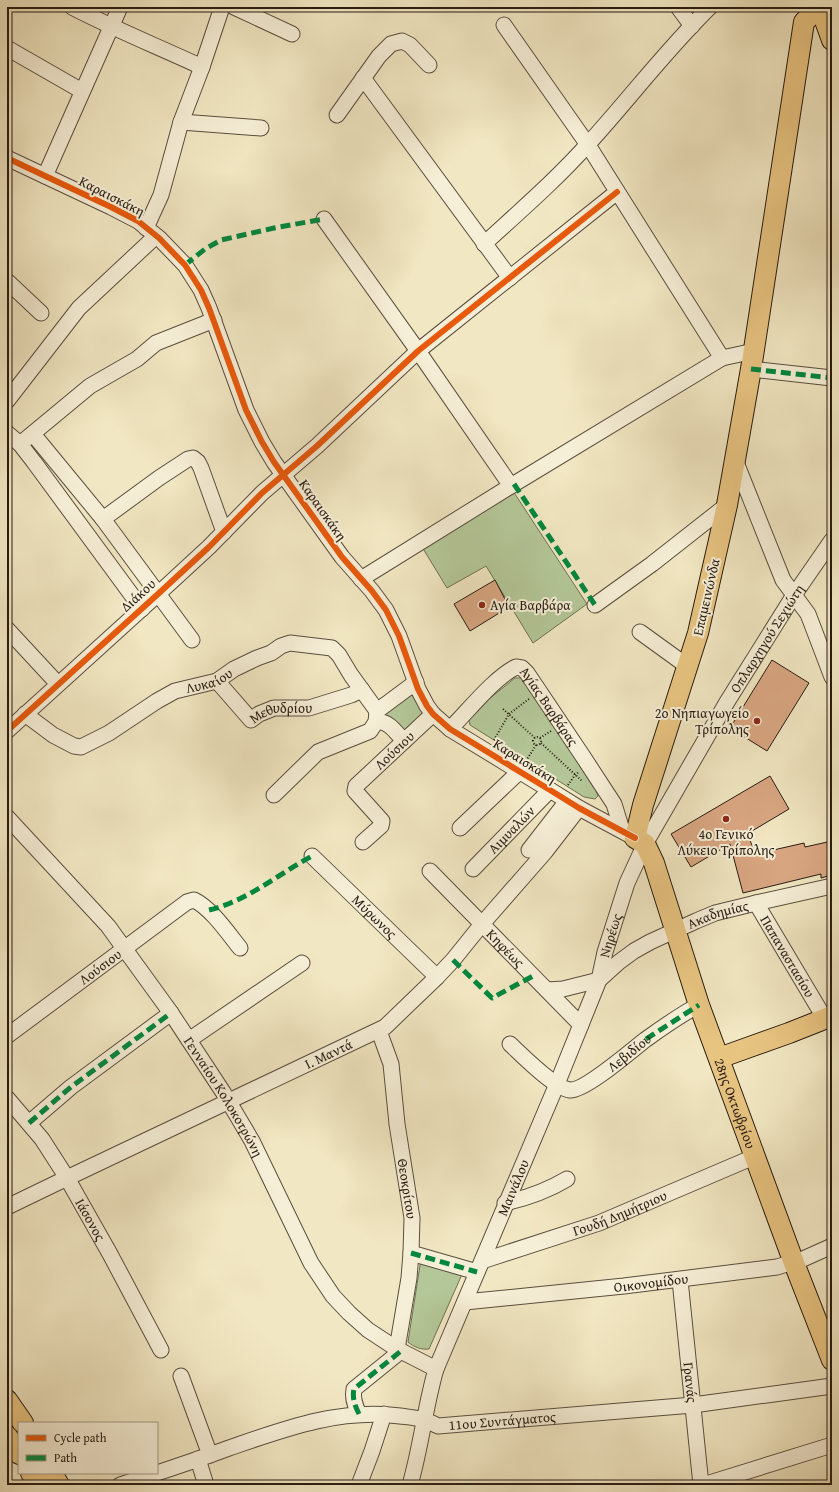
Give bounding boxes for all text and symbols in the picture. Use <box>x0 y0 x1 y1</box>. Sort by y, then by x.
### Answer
street label: Καραισκάκη <box>76 171 148 221</box>
street label: Καραισκάκη <box>294 475 352 545</box>
street label: Επαμεινώνδα <box>687 556 725 638</box>
street label: Διάκου <box>116 574 160 616</box>
street label: Οπλαρχηγού Σεχιώτη <box>725 580 809 697</box>
place label: Αγία Βαρβάρα <box>490 595 571 615</box>
marker: Αγία Βαρβάρα <box>477 600 487 610</box>
street label: Αγίας Βαρβάρας <box>515 661 583 750</box>
street label: Λυκαίου <box>183 663 237 698</box>
street label: Μεθυδρίου <box>245 698 312 728</box>
place label: 2ο Νηπιαγωγείο Τρίπολης <box>655 703 749 739</box>
marker: 2ο Νηπιαγωγείο Τρίπολης <box>752 716 762 726</box>
street label: Λούσιου <box>370 726 419 774</box>
street label: Καραισκάκη <box>489 734 561 788</box>
street label: Αιμυαλών <box>483 801 540 858</box>
marker: 4ο Γενικό Λύκειο Τρίπολης <box>721 814 731 824</box>
place label: 4ο Γενικό Λύκειο Τρίπολης <box>678 824 775 860</box>
street label: Μύρωνος <box>348 890 402 943</box>
street label: Ακαδημίας <box>684 895 750 934</box>
street label: Νηρέως <box>594 911 627 959</box>
street label: Παπαναστασίου <box>756 912 820 1001</box>
street label: Κηφέως <box>482 924 529 972</box>
street label: Λούσιου <box>75 944 125 989</box>
street label: Λεβιδίου <box>603 1029 655 1076</box>
street label: Γενναίου Κολοκοτρώνη <box>179 1033 268 1160</box>
street label: Ι. Μαντά <box>301 1034 356 1074</box>
street label: 28ης Οκτωβρίου <box>709 1055 761 1151</box>
street label: Μαινάλου <box>492 1156 534 1219</box>
street label: Θεοκρίτου <box>393 1157 422 1220</box>
street label: Γουδή Δημήτριου <box>570 1185 670 1241</box>
street label: Ιάσονος <box>70 1195 111 1245</box>
street label: Οικονομίδου <box>613 1268 689 1297</box>
street label: Γρανάς <box>678 1361 703 1404</box>
street label: 11ου Συντάγματος <box>448 1406 557 1435</box>
legend <box>18 1422 158 1474</box>
text: Cycle path <box>54 1429 107 1446</box>
text: Path <box>54 1449 77 1466</box>

